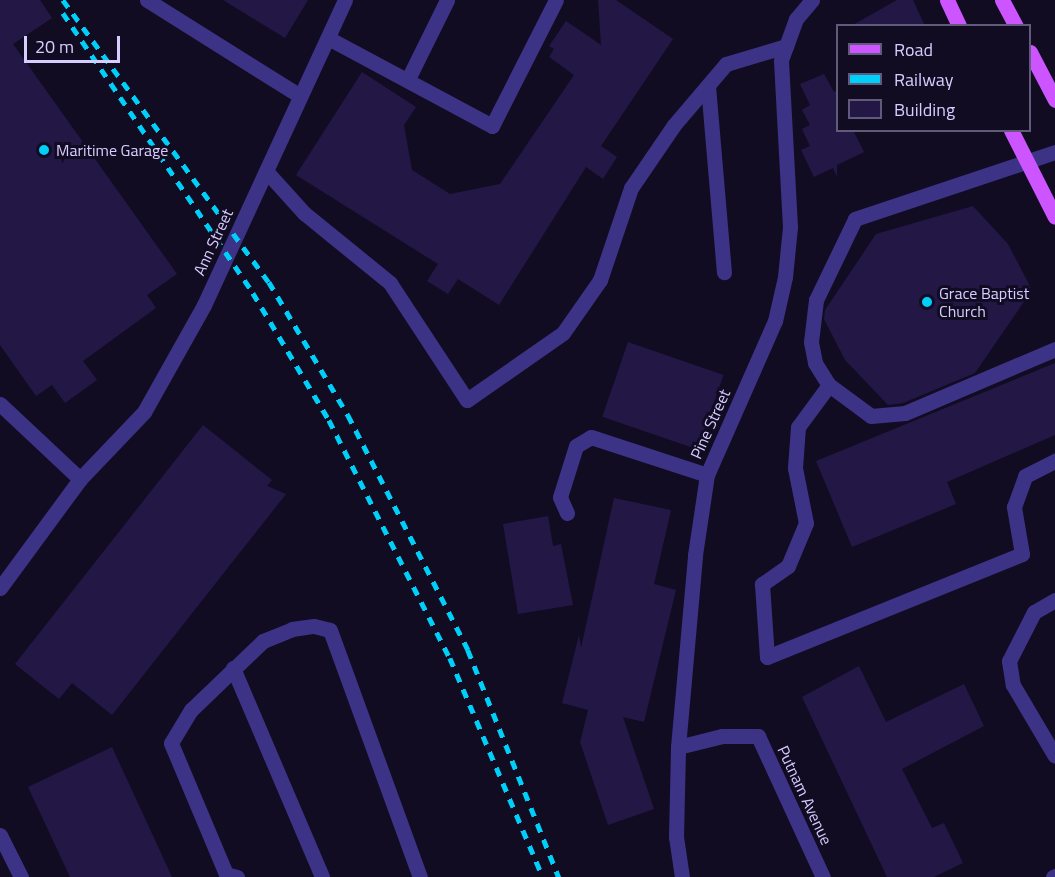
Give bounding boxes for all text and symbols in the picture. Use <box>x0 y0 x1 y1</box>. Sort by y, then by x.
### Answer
scale bar <box>27 24 123 62</box>
legend <box>836 24 1031 132</box>
text: 20 m <box>35 33 74 60</box>
text: Road <box>894 36 933 63</box>
text: Railway <box>894 66 953 93</box>
text: Building <box>894 96 955 123</box>
place label: Maritime Garage <box>56 140 168 160</box>
marker: Maritime Garage <box>37 143 51 157</box>
street label: Ann Street <box>189 206 237 278</box>
place label: Grace Baptist Church <box>939 283 1029 321</box>
marker: Grace Baptist Church <box>920 295 934 309</box>
street label: Pine Street <box>686 386 734 462</box>
street label: Putnam Avenue <box>774 742 836 848</box>

